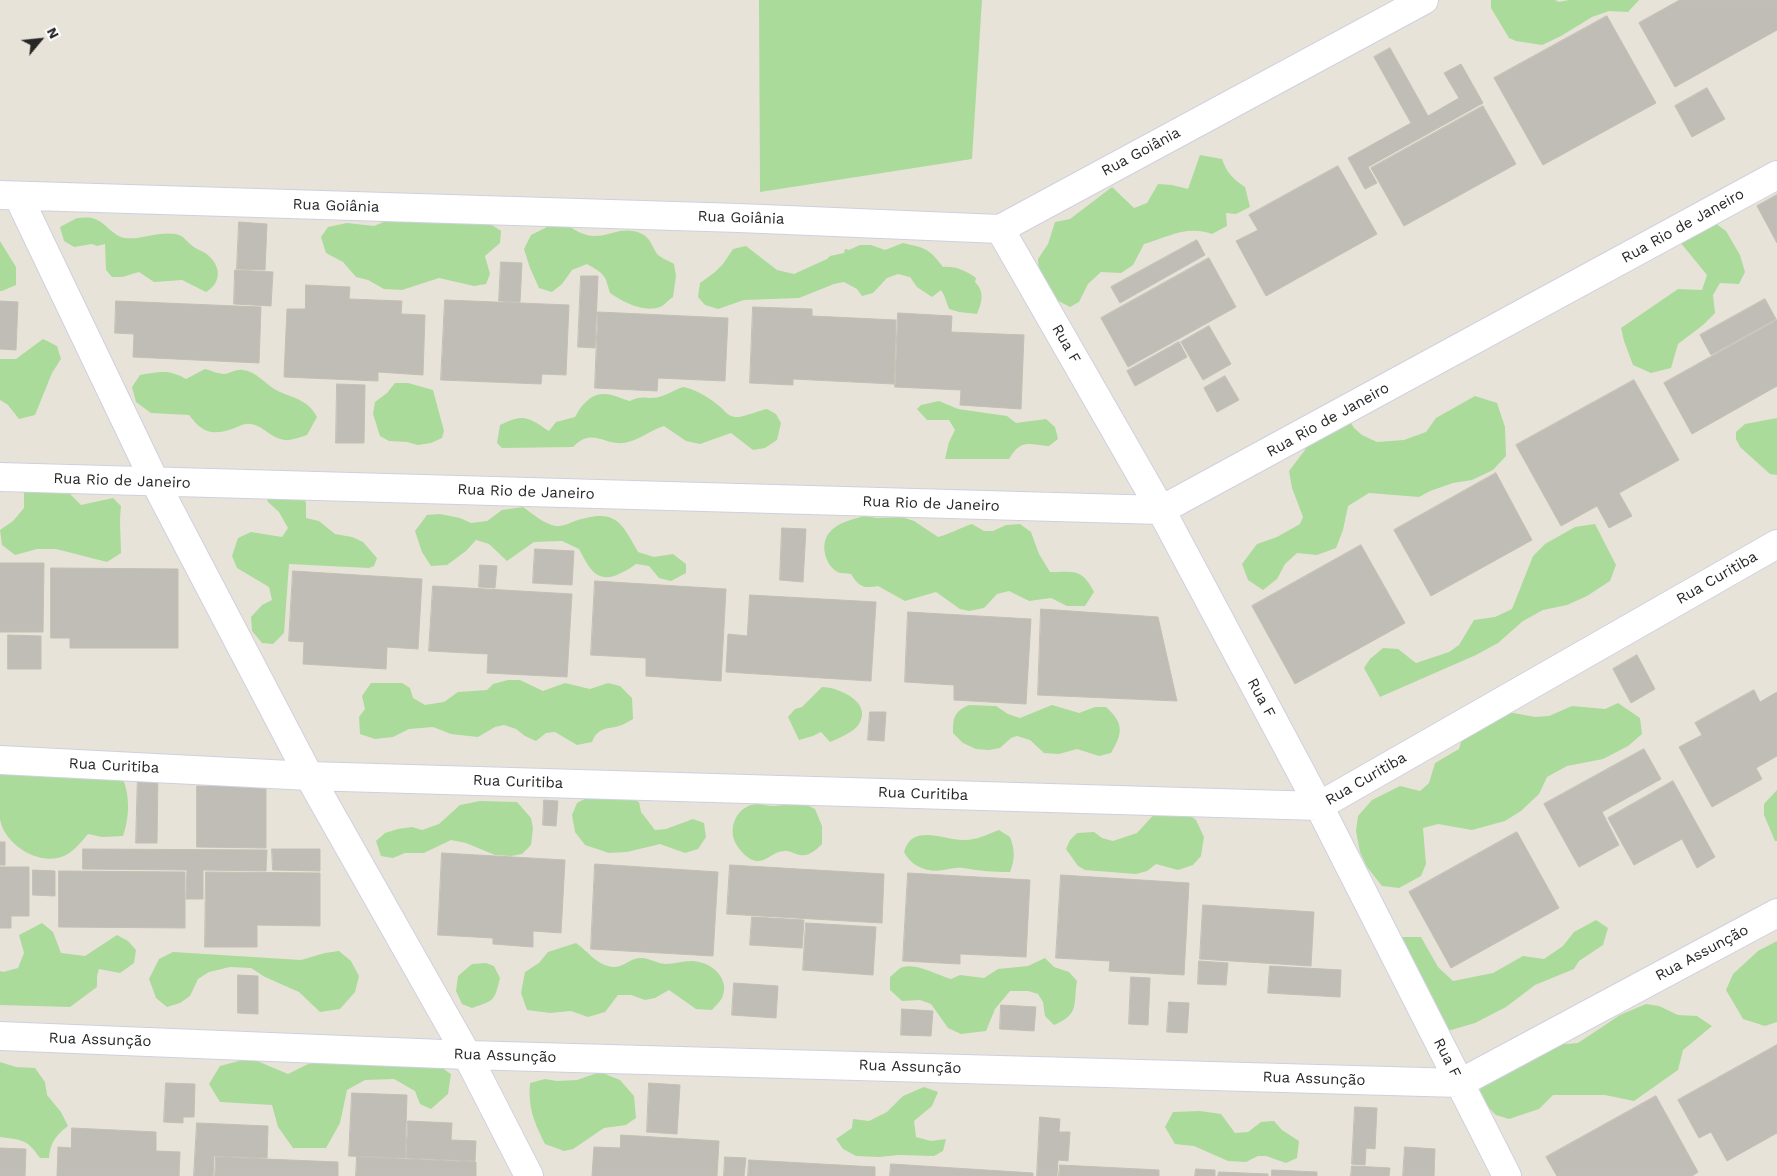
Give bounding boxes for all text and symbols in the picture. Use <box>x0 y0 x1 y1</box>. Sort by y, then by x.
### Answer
north arrow <box>15 15 65 65</box>
text: N <box>44 25 63 41</box>
street label: Rua Goiânia <box>1098 124 1184 180</box>
street label: Rua Rio de Janeiro <box>1619 185 1747 267</box>
street label: Rua Goiânia <box>292 195 380 217</box>
street label: Rua Goiânia <box>697 207 785 229</box>
street label: Rua F <box>1048 321 1084 367</box>
street label: Rua Rio de Janeiro <box>1264 379 1392 461</box>
street label: Rua Rio de Janeiro <box>53 470 191 492</box>
street label: Rua Rio de Janeiro <box>457 481 595 503</box>
street label: Rua Rio de Janeiro <box>862 493 1000 515</box>
street label: Rua Curitiba <box>1673 548 1761 608</box>
street label: Rua F <box>1243 675 1279 721</box>
street label: Rua Curitiba <box>1322 749 1410 809</box>
street label: Rua Curitiba <box>68 755 160 777</box>
street label: Rua Curitiba <box>472 771 564 793</box>
street label: Rua Curitiba <box>877 783 969 805</box>
street label: Rua Assunção <box>1652 921 1752 985</box>
street label: Rua Assunção <box>48 1029 152 1051</box>
street label: Rua F <box>1429 1035 1465 1081</box>
street label: Rua Assunção <box>453 1045 557 1067</box>
street label: Rua Assunção <box>858 1056 962 1078</box>
street label: Rua Assunção <box>1262 1068 1366 1090</box>

